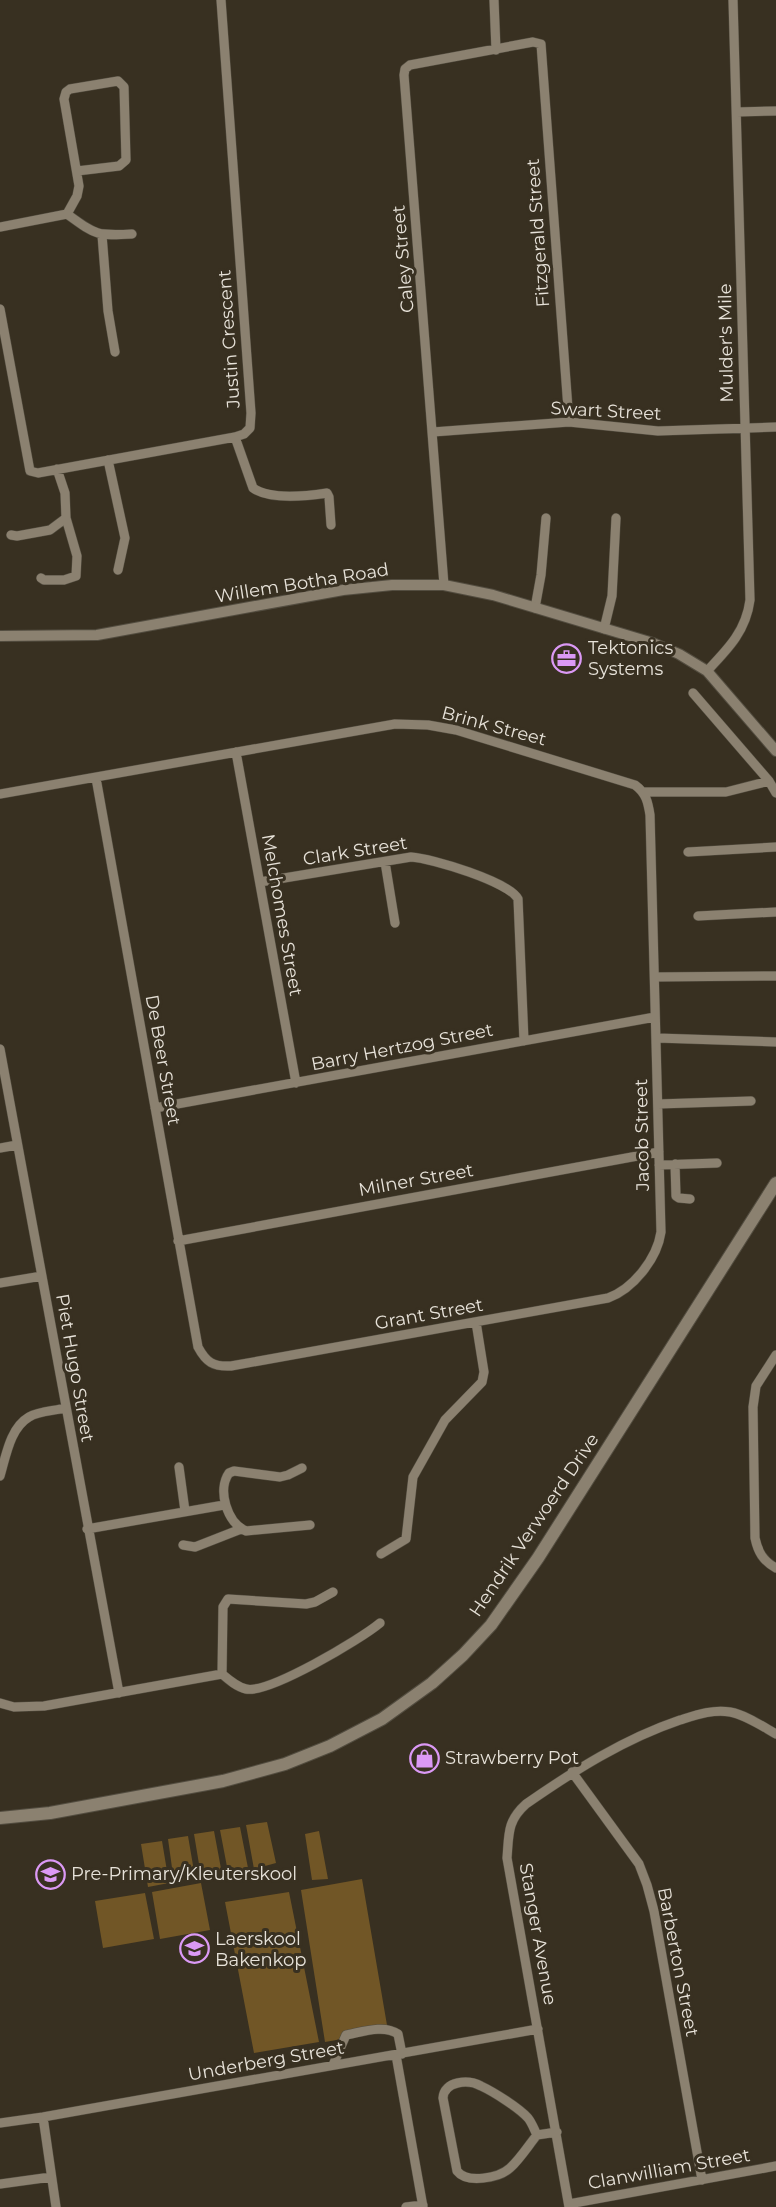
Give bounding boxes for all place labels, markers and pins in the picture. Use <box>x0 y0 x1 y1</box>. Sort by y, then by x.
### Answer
place label: Tektonics Systems <box>588 637 673 680</box>
office icon: Tektonics Systems <box>551 642 583 674</box>
shop icon: Strawberry Pot <box>408 1742 440 1774</box>
place label: Strawberry Pot <box>445 1747 579 1769</box>
school or university icon: Pre-Primary/Kleuterskool <box>34 1858 66 1890</box>
place label: Pre-Primary/Kleuterskool <box>71 1863 297 1885</box>
place label: Laerskool Bakenkop <box>215 1928 307 1971</box>
school or university icon: Laerskool Bakenkop <box>178 1933 210 1965</box>

